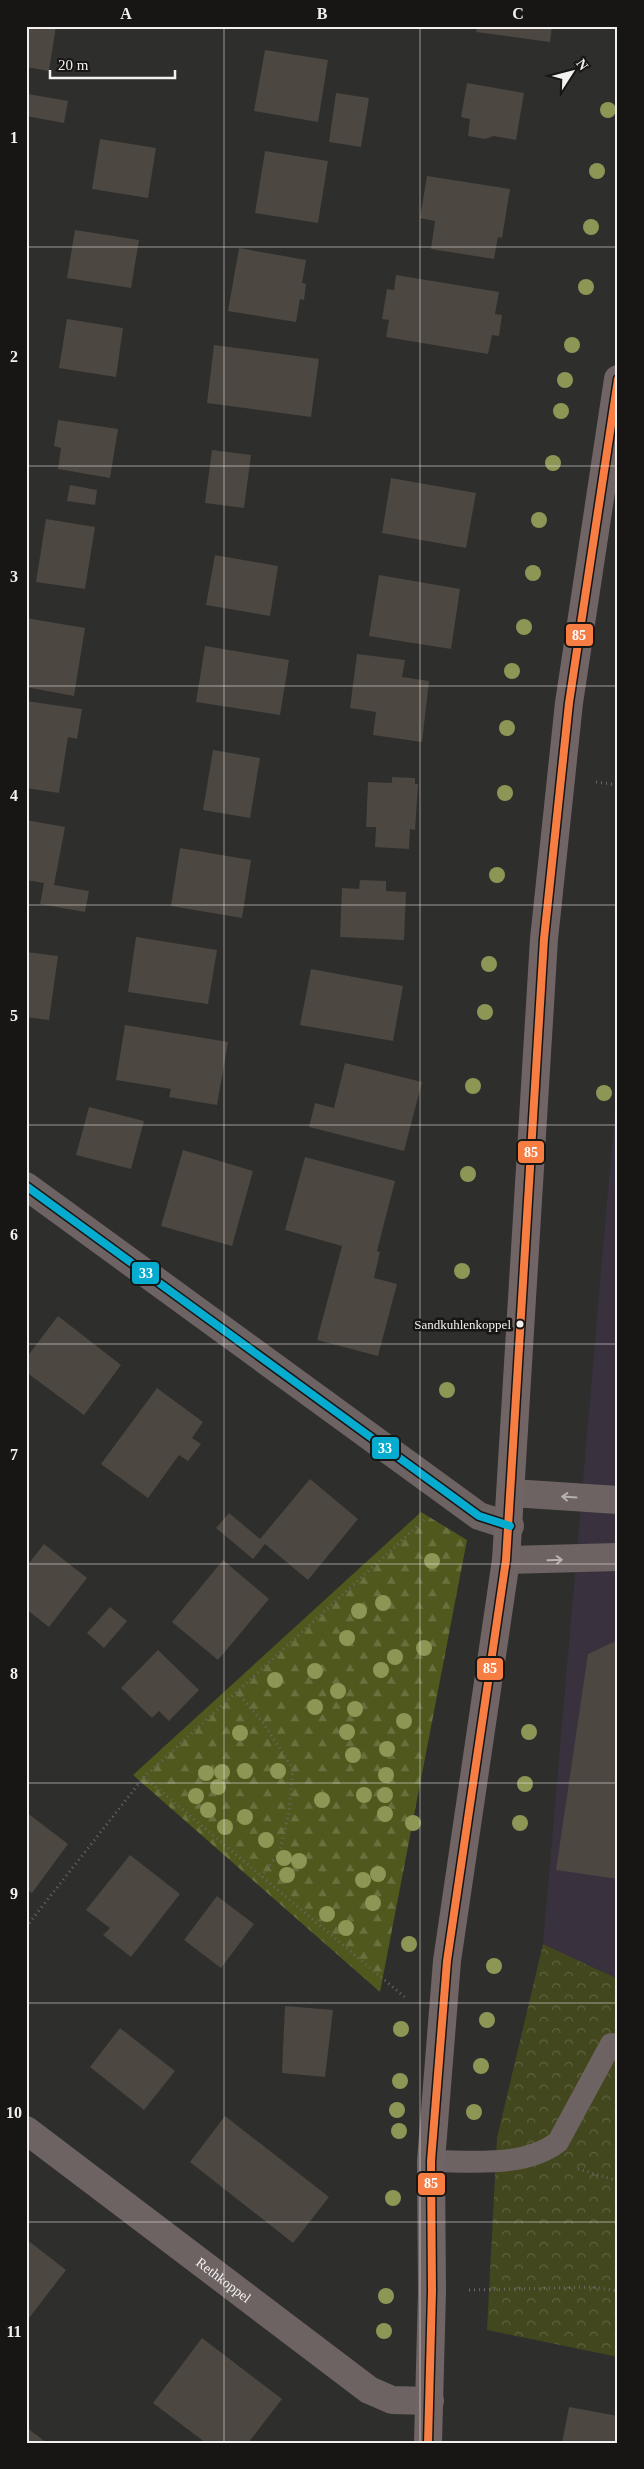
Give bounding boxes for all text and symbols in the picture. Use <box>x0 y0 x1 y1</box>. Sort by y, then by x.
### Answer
text: A <box>120 5 132 22</box>
text: B <box>317 5 328 22</box>
text: C <box>512 5 524 22</box>
scale bar <box>50 48 175 80</box>
north arrow <box>546 48 596 98</box>
text: N <box>573 56 591 73</box>
text: 20 m <box>58 57 89 73</box>
text: 1 <box>10 129 18 146</box>
text: 2 <box>10 348 18 365</box>
text: 3 <box>10 568 18 585</box>
line badge: 85 <box>565 623 594 647</box>
text: 85 <box>572 628 586 643</box>
text: 4 <box>10 787 18 804</box>
text: 5 <box>10 1007 18 1024</box>
line badge: 85 <box>517 1140 545 1164</box>
text: 85 <box>524 1145 538 1160</box>
text: 6 <box>10 1226 18 1243</box>
line badge: 33 <box>131 1261 160 1285</box>
text: 33 <box>139 1266 153 1281</box>
place label: Sandkuhlenkoppel <box>414 1317 511 1332</box>
marker: Sandkuhlenkoppel <box>515 1319 525 1329</box>
line badge: 33 <box>371 1436 400 1460</box>
text: 33 <box>378 1441 392 1456</box>
text: 7 <box>10 1446 18 1463</box>
one-way arrow <box>561 1492 577 1501</box>
one-way arrow <box>546 1555 563 1565</box>
line badge: 85 <box>476 1657 504 1681</box>
text: 85 <box>483 1661 497 1676</box>
text: 8 <box>10 1665 18 1682</box>
text: 9 <box>10 1885 18 1902</box>
text: 10 <box>6 2104 22 2121</box>
line badge: 85 <box>417 2172 446 2196</box>
text: 85 <box>424 2176 438 2191</box>
street label: Rethkoppel <box>193 2254 254 2305</box>
text: 11 <box>6 2323 22 2340</box>

